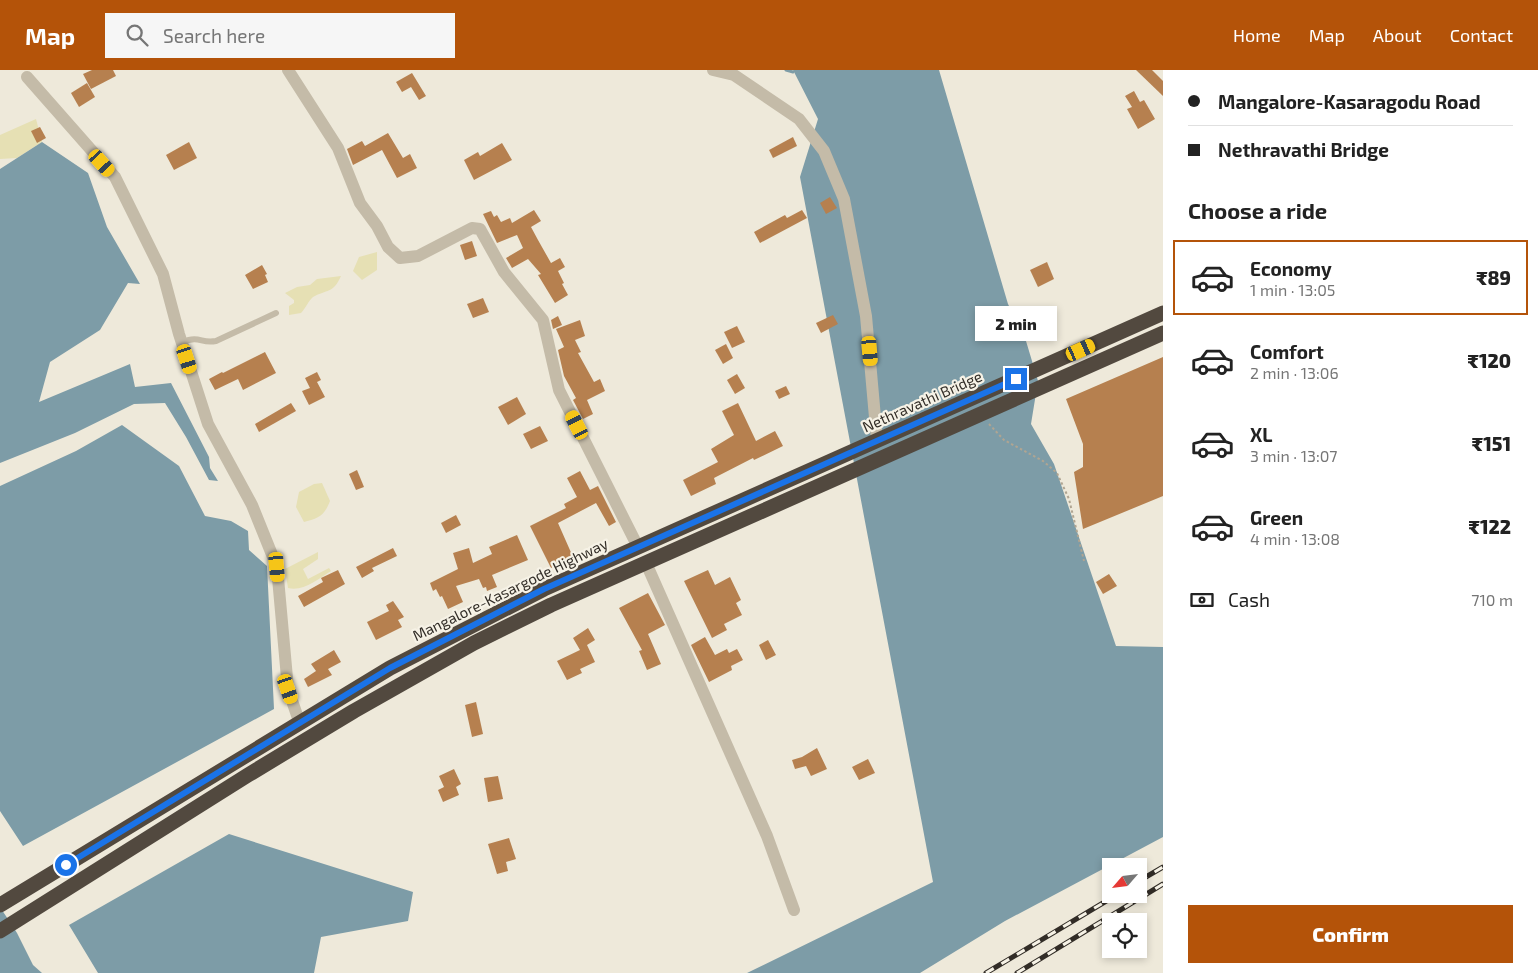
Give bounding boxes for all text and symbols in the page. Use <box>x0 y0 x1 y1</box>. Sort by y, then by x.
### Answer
search box <box>105 13 455 58</box>
text: Map <box>25 21 75 50</box>
icon: search <box>123 21 151 49</box>
text: Search here <box>163 24 265 47</box>
text: Home <box>1233 24 1281 46</box>
text: Map <box>1309 24 1345 46</box>
text: About <box>1373 24 1422 46</box>
text: Contact <box>1450 24 1513 46</box>
text: Mangalore-Kasaragodu Road <box>1218 90 1481 113</box>
text: Nethravathi Bridge <box>1218 138 1389 161</box>
car <box>86 147 117 179</box>
text: Choose a ride <box>1188 197 1327 223</box>
icon: car <box>1190 255 1235 300</box>
text: Economy <box>1250 257 1332 280</box>
text: ₹89 <box>1476 266 1511 289</box>
text: 1 min · 13:05 <box>1250 280 1335 299</box>
callout: 2 min <box>975 306 1057 342</box>
text: 2 min <box>995 314 1037 333</box>
car <box>861 335 878 367</box>
car <box>1064 337 1097 363</box>
icon: car <box>1190 338 1235 383</box>
text: Comfort <box>1250 340 1324 363</box>
car <box>175 342 198 376</box>
text: ₹120 <box>1467 349 1511 372</box>
text: 2 min · 13:06 <box>1250 363 1339 382</box>
street label: Nethravathi Bridge <box>859 367 985 435</box>
route end <box>1005 368 1027 390</box>
car <box>563 408 590 442</box>
icon: car <box>1190 421 1235 466</box>
text: XL <box>1250 423 1272 446</box>
text: ₹151 <box>1472 432 1511 455</box>
text: 3 min · 13:07 <box>1250 446 1338 465</box>
icon: car <box>1190 504 1235 549</box>
text: Green <box>1250 506 1303 529</box>
text: ₹122 <box>1469 515 1511 538</box>
text: 4 min · 13:08 <box>1250 529 1340 548</box>
street label: Mangalore-Kasargode Highway <box>409 534 611 644</box>
car <box>268 551 285 583</box>
icon: cash <box>1188 586 1216 614</box>
text: Cash <box>1228 588 1270 611</box>
text: 710 m <box>1471 590 1513 609</box>
car <box>276 672 299 706</box>
route start <box>55 854 77 876</box>
north arrow <box>1102 858 1148 902</box>
map controls <box>1102 858 1147 958</box>
button: Confirm <box>1188 905 1513 963</box>
button: locate <box>1102 913 1147 958</box>

